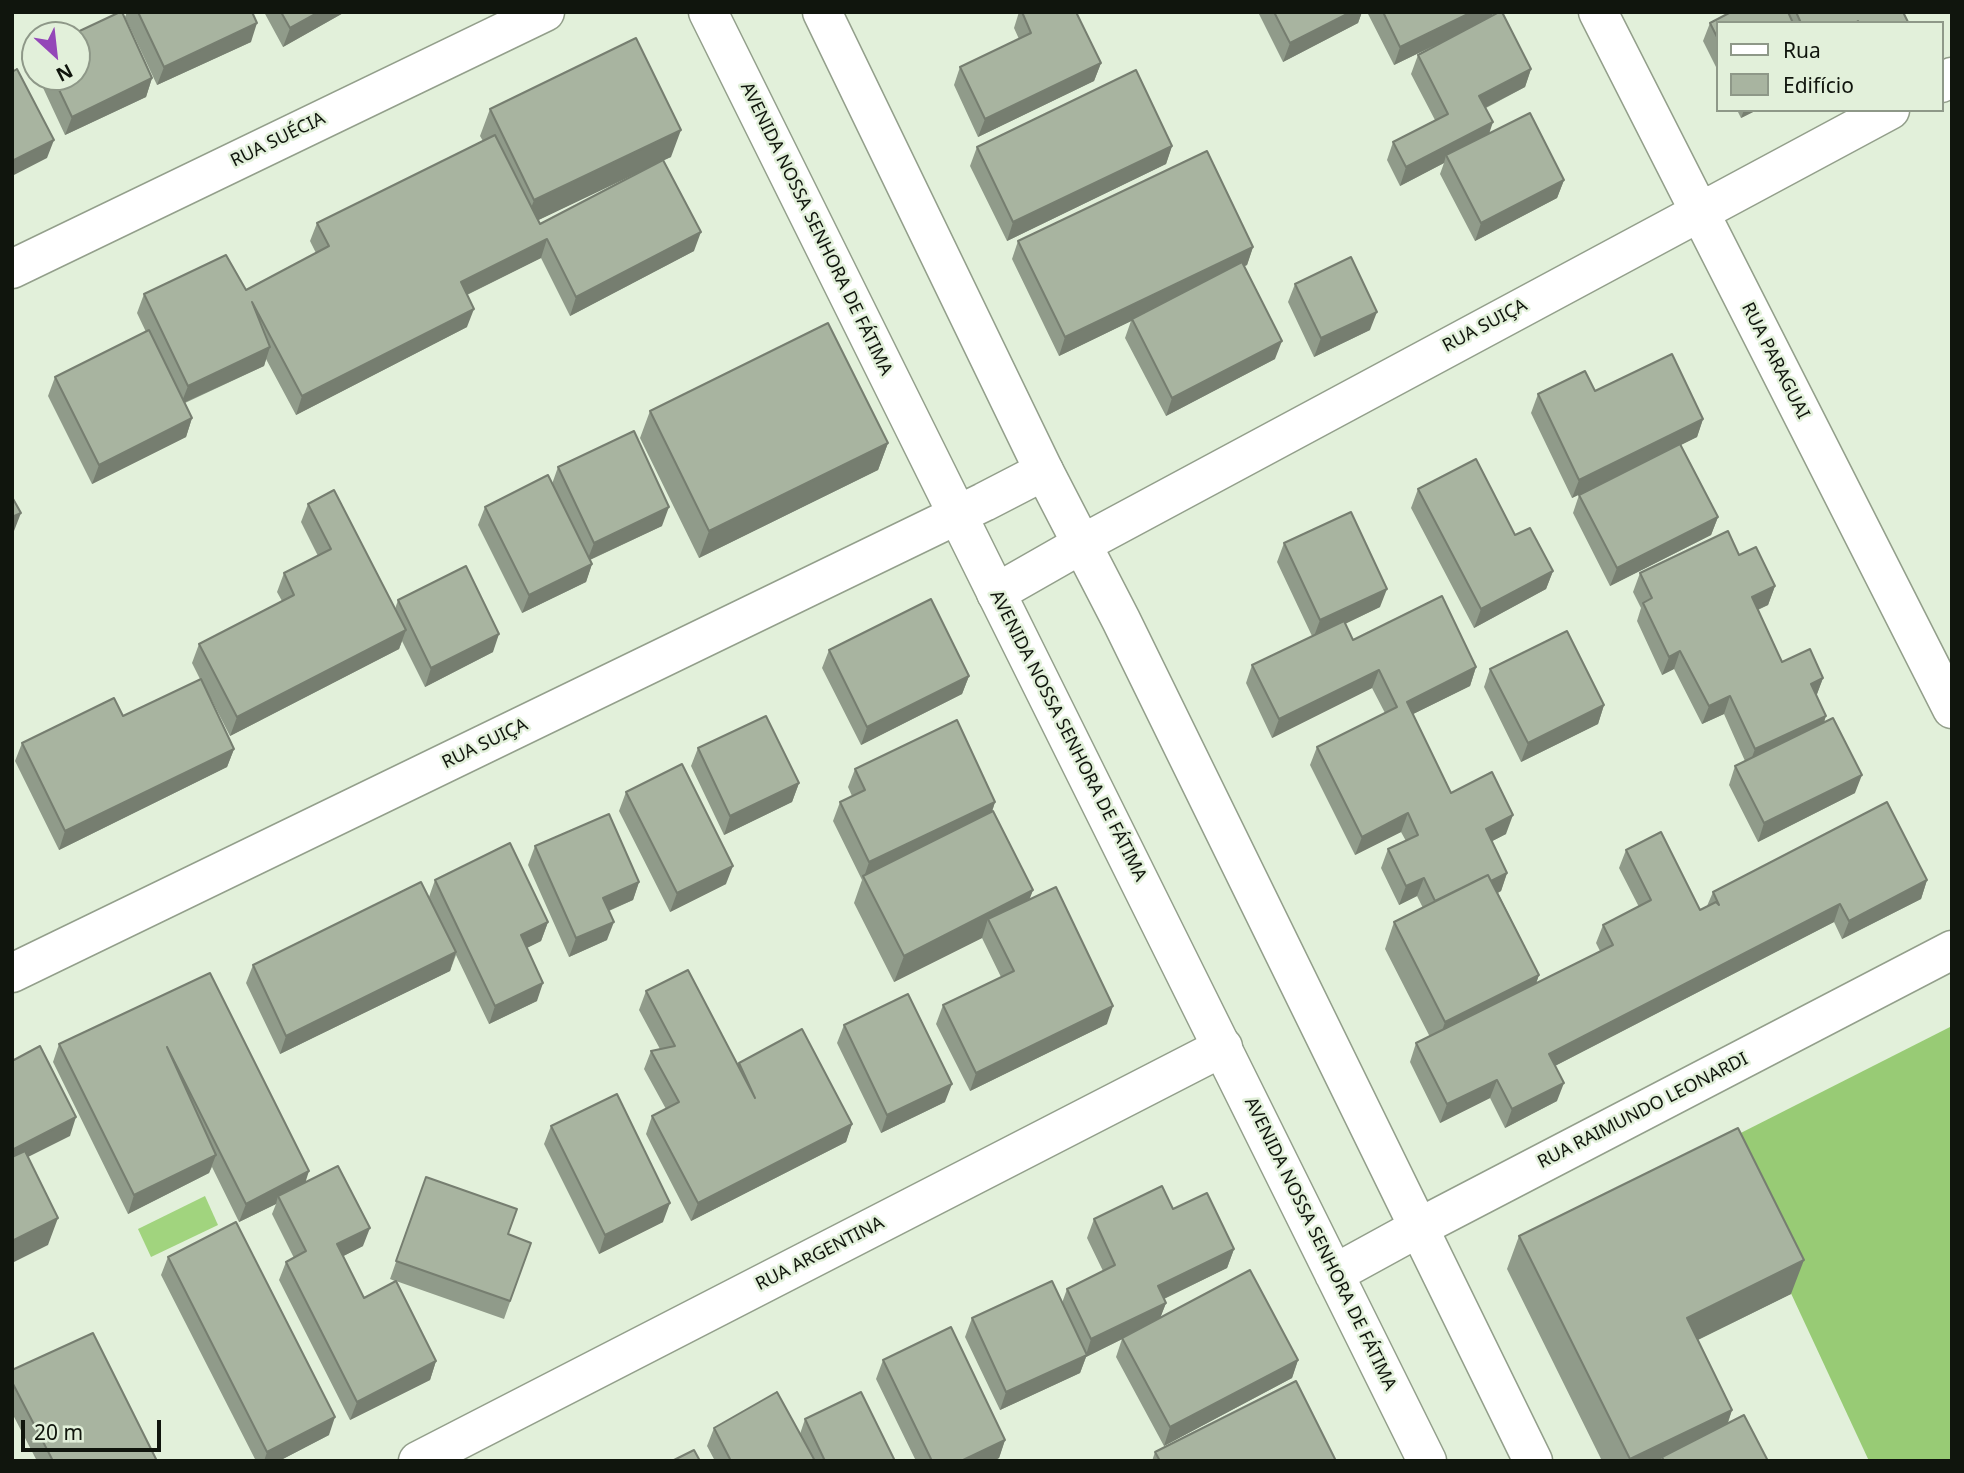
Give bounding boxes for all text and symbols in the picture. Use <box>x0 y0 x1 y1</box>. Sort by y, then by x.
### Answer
north arrow <box>21 21 91 91</box>
legend <box>1716 21 1943 112</box>
text: Rua <box>1783 36 1821 64</box>
text: N <box>52 58 77 88</box>
text: Edifício <box>1783 71 1854 99</box>
street label: AVENIDA NOSSA SENHORA DE FÁTIMA <box>735 79 897 379</box>
street label: RUA SUÉCIA <box>227 108 329 172</box>
street label: RUA SUIÇA <box>1439 295 1531 357</box>
street label: RUA PARAGUAI <box>1736 299 1814 423</box>
street label: AVENIDA NOSSA SENHORA DE FÁTIMA <box>985 587 1151 885</box>
street label: RUA SUIÇA <box>439 714 531 774</box>
street label: RUA RAIMUNDO LEONARDI <box>1534 1048 1752 1174</box>
street label: AVENIDA NOSSA SENHORA DE FÁTIMA <box>1239 1094 1401 1394</box>
street label: RUA ARGENTINA <box>752 1212 888 1296</box>
scale bar <box>24 1406 164 1450</box>
text: 20 m <box>34 1418 83 1446</box>

